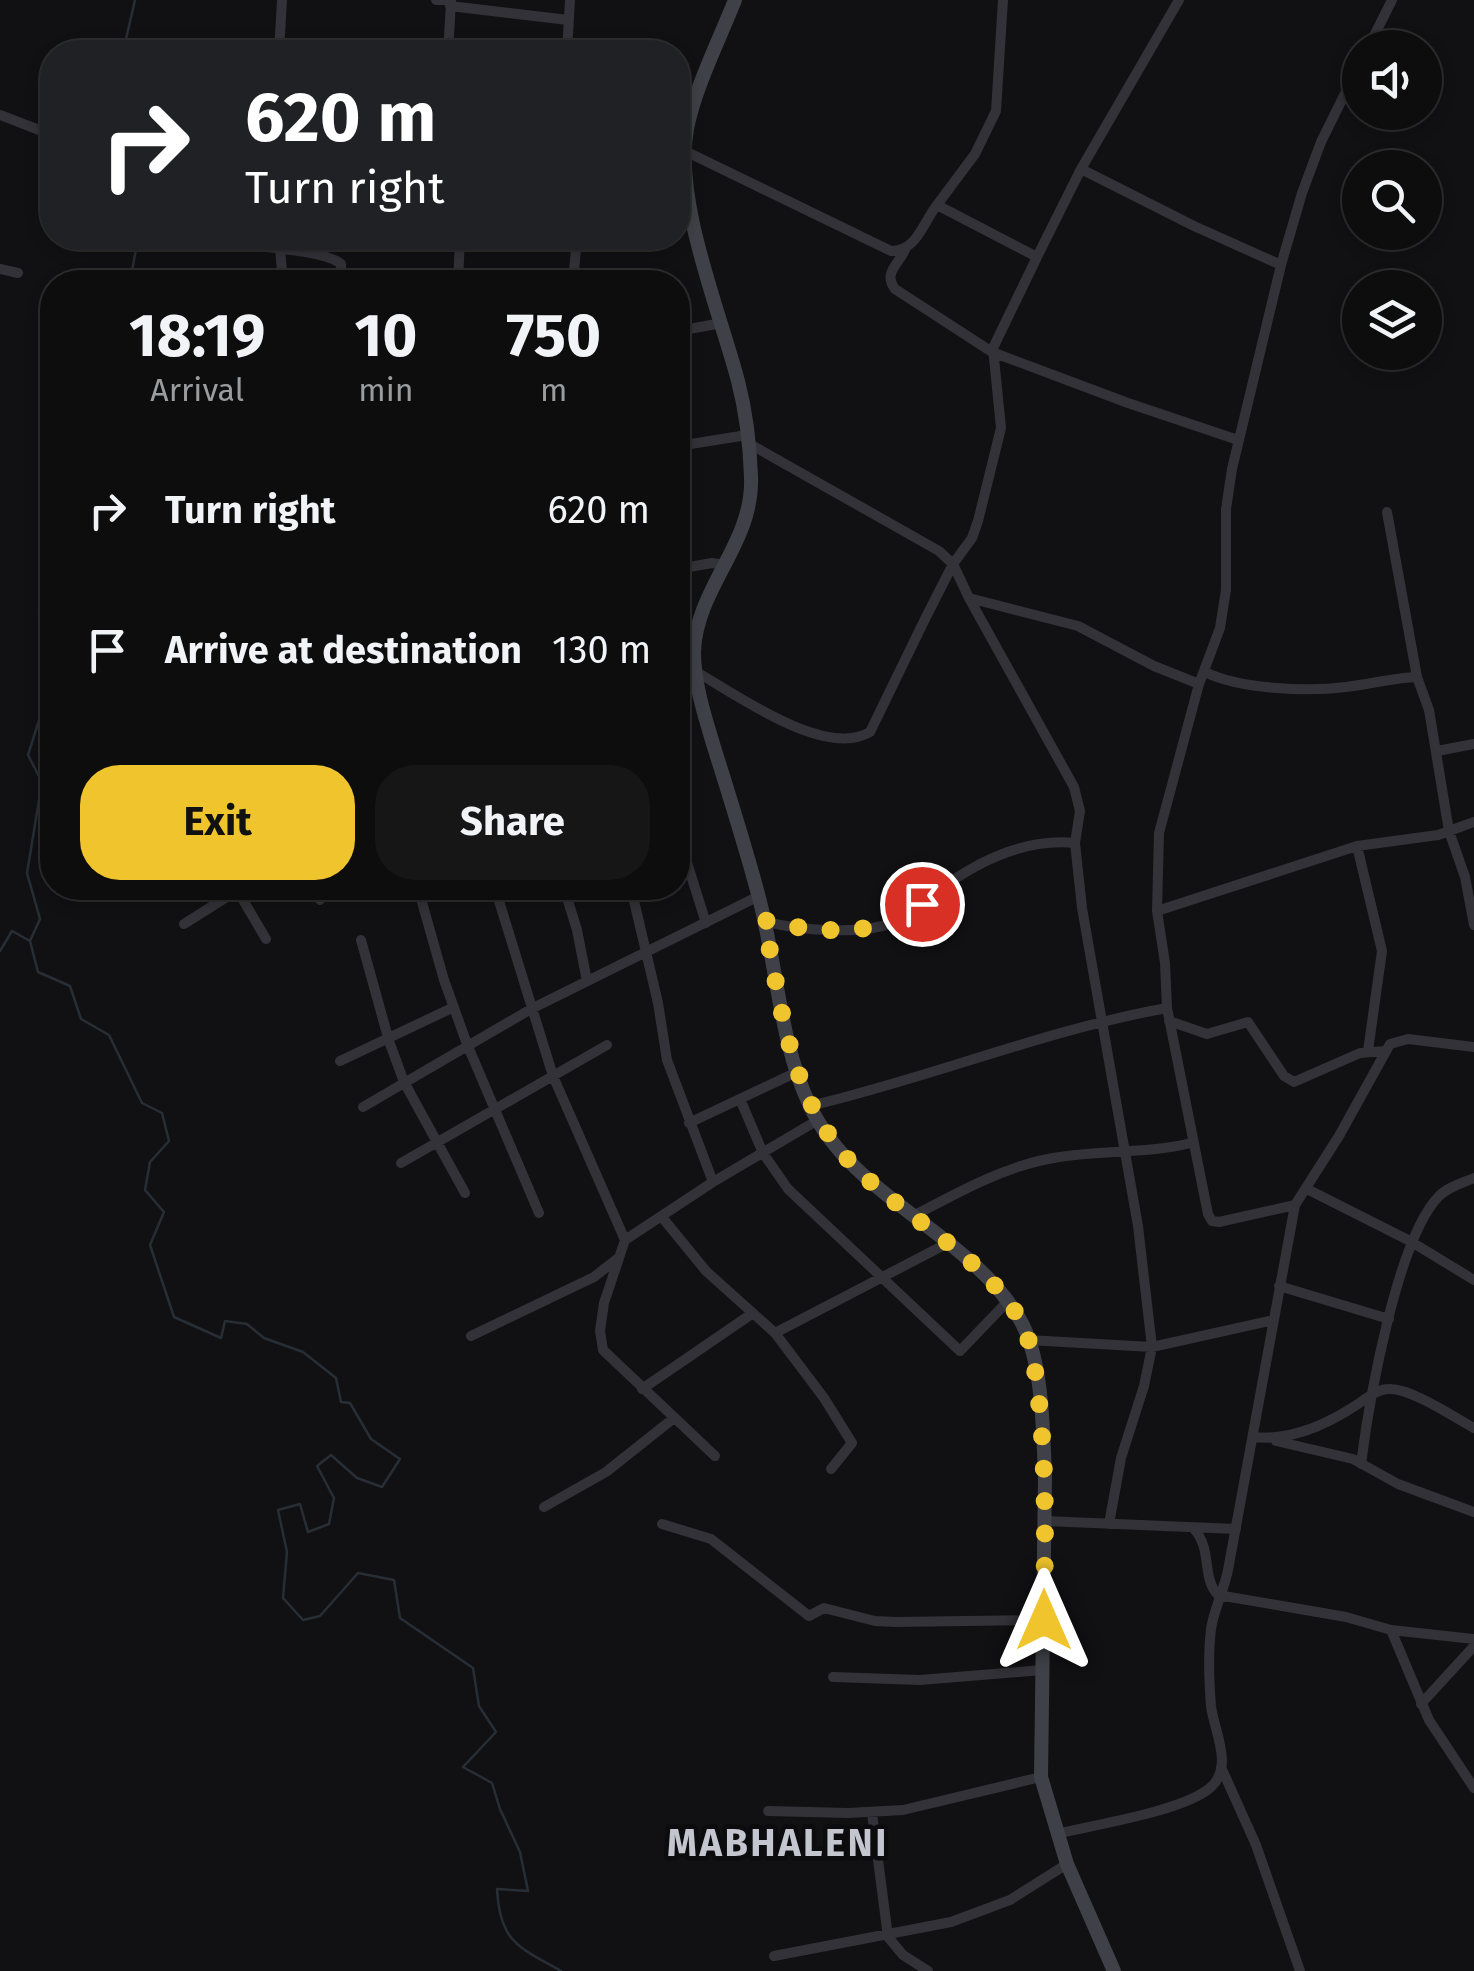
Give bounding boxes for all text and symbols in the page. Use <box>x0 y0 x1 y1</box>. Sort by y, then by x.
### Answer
map controls <box>1342 30 1442 370</box>
button: sound <box>1342 30 1442 130</box>
text: 620 m <box>245 76 436 160</box>
icon: right <box>80 80 210 210</box>
button: search <box>1342 150 1442 250</box>
text: Turn right <box>245 161 444 215</box>
button: layers <box>1342 270 1442 370</box>
text: 18:19 <box>129 300 265 372</box>
text: 10 <box>354 300 417 372</box>
text: 750 <box>506 300 601 372</box>
text: Arrival <box>150 371 244 409</box>
text: min <box>358 371 414 409</box>
text: m <box>540 371 567 409</box>
icon: right <box>80 483 135 538</box>
text: Turn right <box>165 487 335 533</box>
text: 620 m <box>548 487 650 533</box>
icon: arrive <box>80 623 135 678</box>
text: Arrive at destination <box>165 627 522 673</box>
text: 130 m <box>552 627 651 673</box>
button: Exit <box>80 765 355 880</box>
button: Share <box>375 765 650 880</box>
pin <box>880 862 965 947</box>
icon: arrive <box>895 877 950 932</box>
position arrow <box>992 1568 1096 1672</box>
district label: MABHALENI <box>667 1820 889 1866</box>

